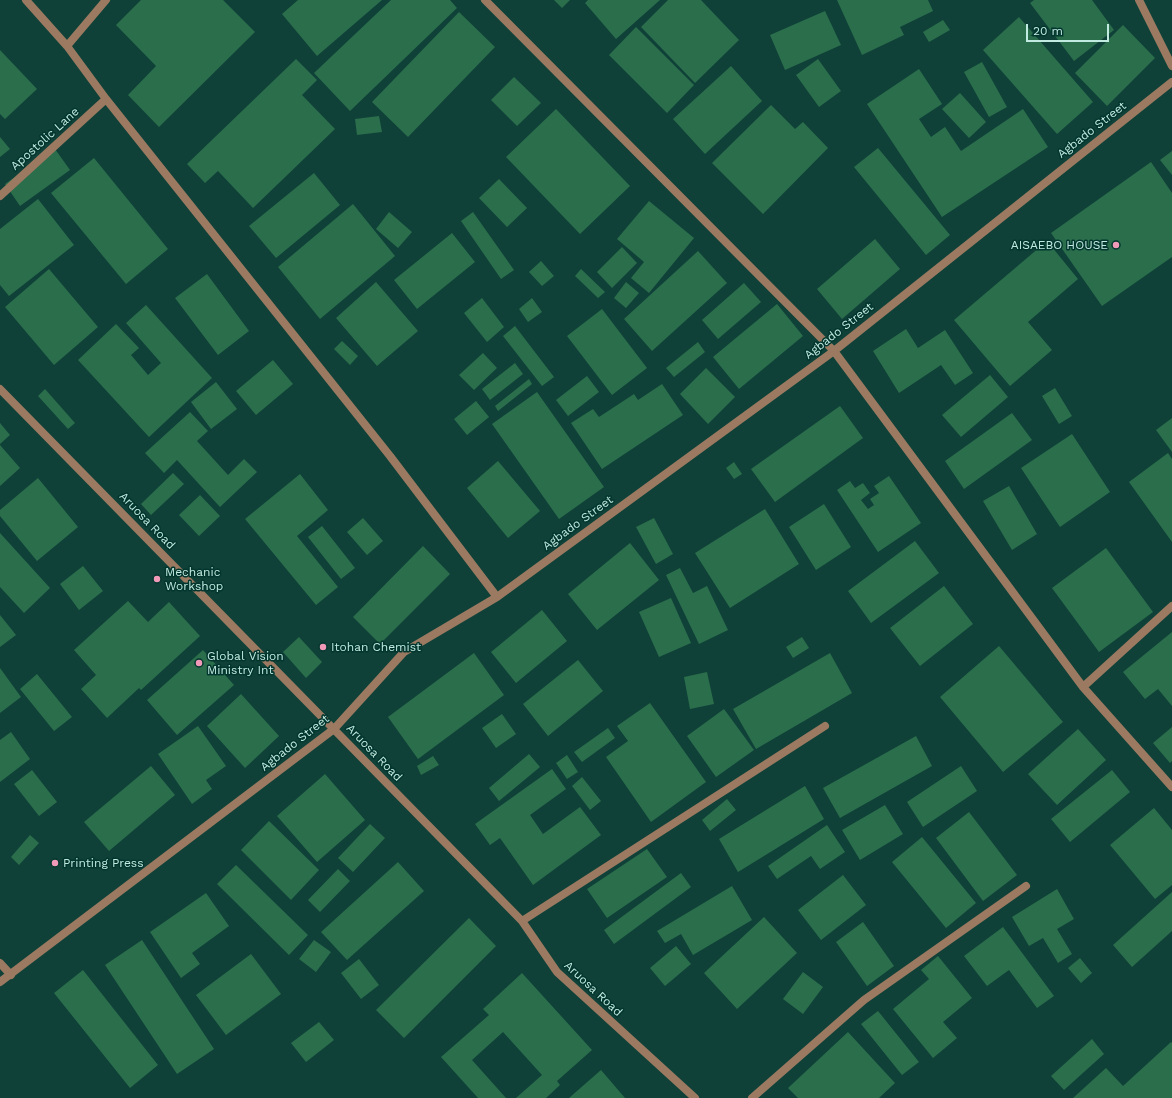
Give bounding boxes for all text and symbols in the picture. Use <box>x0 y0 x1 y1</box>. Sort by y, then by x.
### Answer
scale bar <box>1028 16 1111 42</box>
text: 20 m <box>1033 24 1063 38</box>
street label: Agbado Street <box>1055 99 1129 161</box>
street label: Apostolic Lane <box>8 104 82 174</box>
place label: AISAEBO HOUSE <box>1011 238 1108 252</box>
marker: AISAEBO HOUSE <box>1111 240 1121 250</box>
street label: Agbado Street <box>802 300 876 362</box>
street label: Aruosa Road <box>116 489 178 553</box>
street label: Agbado Street <box>540 493 616 553</box>
place label: Mechanic Workshop <box>165 565 223 593</box>
marker: Mechanic Workshop <box>152 574 162 584</box>
place label: Itohan Chemist <box>331 640 421 654</box>
marker: Itohan Chemist <box>318 642 328 652</box>
place label: Global Vision Ministry Int <box>207 649 284 677</box>
marker: Global Vision Ministry Int <box>194 658 204 668</box>
street label: Agbado Street <box>258 712 332 774</box>
street label: Aruosa Road <box>343 721 405 785</box>
place label: Printing Press <box>63 856 143 870</box>
marker: Printing Press <box>50 858 60 868</box>
street label: Aruosa Road <box>561 959 625 1019</box>

